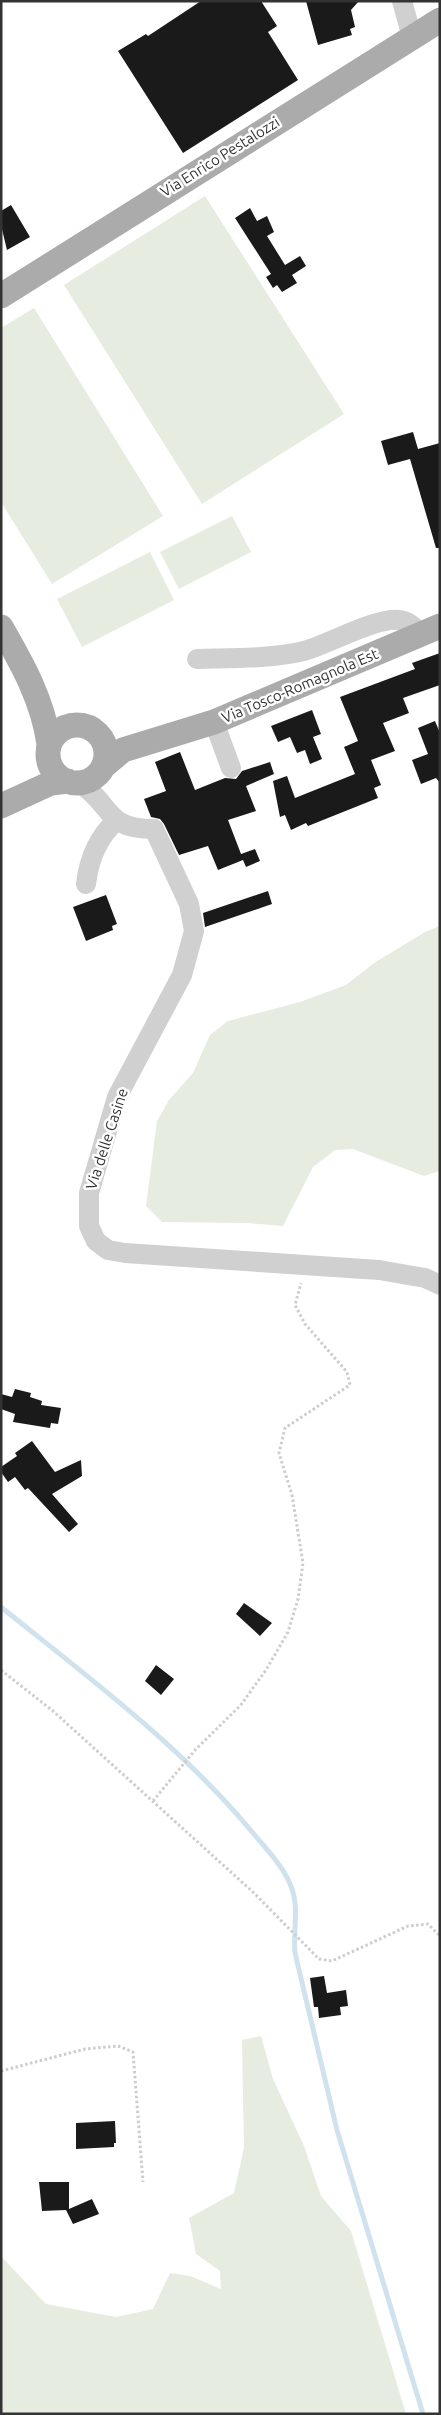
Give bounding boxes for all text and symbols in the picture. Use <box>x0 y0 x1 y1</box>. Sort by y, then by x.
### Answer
street label: Via Enrico Pestalozzi <box>157 113 282 200</box>
street label: Via Tosco-Romagnola Est <box>219 645 381 726</box>
street label: Via delle Casine <box>82 1086 131 1192</box>

